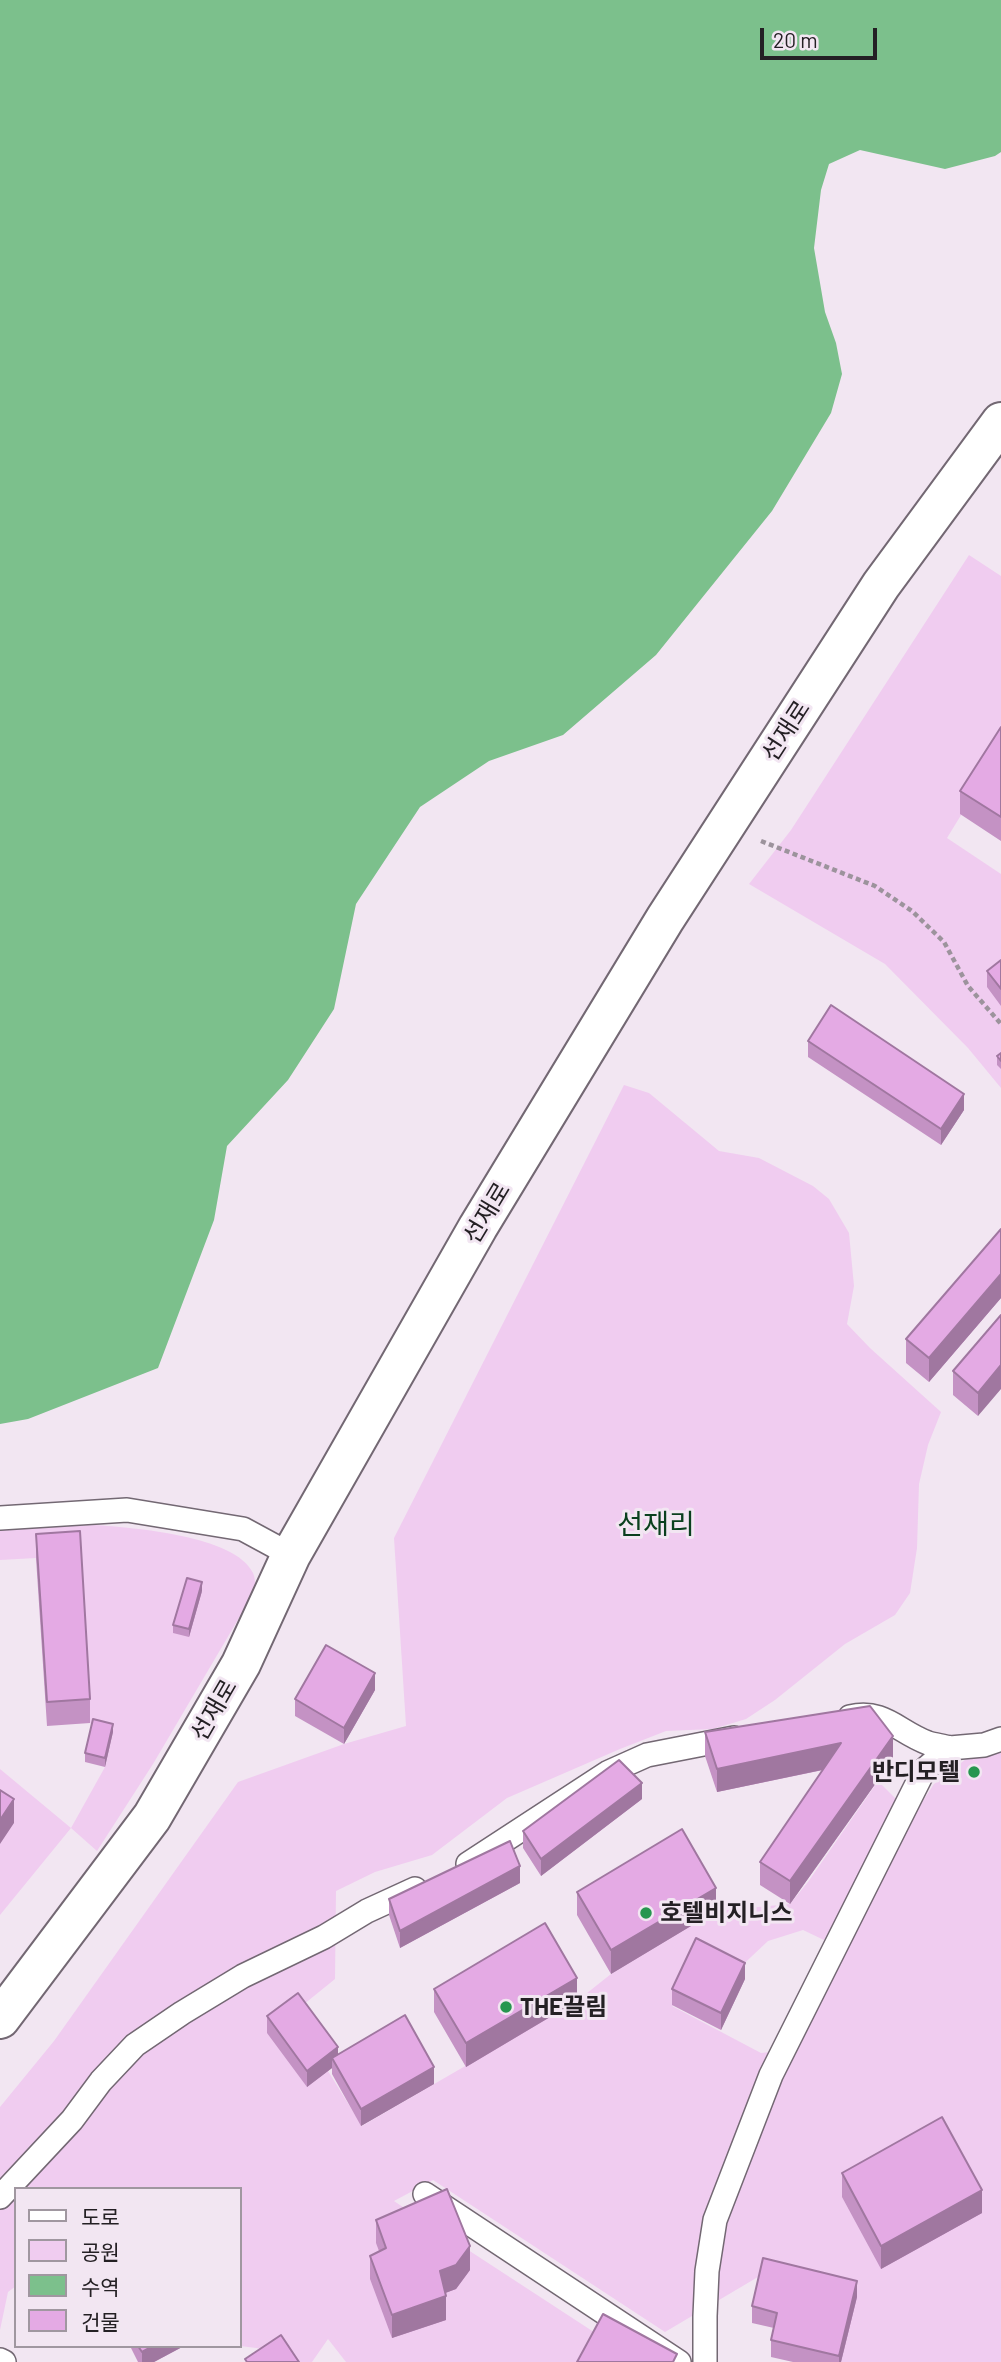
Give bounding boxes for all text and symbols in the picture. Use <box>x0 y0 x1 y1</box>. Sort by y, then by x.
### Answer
scale bar <box>763 14 880 58</box>
text: 20 m <box>773 27 818 52</box>
street label: 선재로 <box>756 695 816 767</box>
street label: 선재로 <box>458 1177 516 1249</box>
district label: 선재리 <box>617 1508 695 1542</box>
street label: 선재로 <box>185 1674 243 1746</box>
place label: 반디모텔 <box>872 1758 960 1786</box>
marker: 반디모텔 <box>966 1764 982 1780</box>
place label: 호텔비지니스 <box>660 1899 792 1927</box>
marker: 호텔비지니스 <box>638 1905 654 1921</box>
place label: THE끌림 <box>520 1993 607 2021</box>
marker: THE끌림 <box>498 1999 514 2015</box>
legend <box>14 2187 242 2348</box>
text: 도로 <box>81 2204 120 2229</box>
text: 공원 <box>81 2239 120 2264</box>
text: 수역 <box>81 2274 120 2299</box>
text: 건물 <box>81 2309 120 2334</box>

